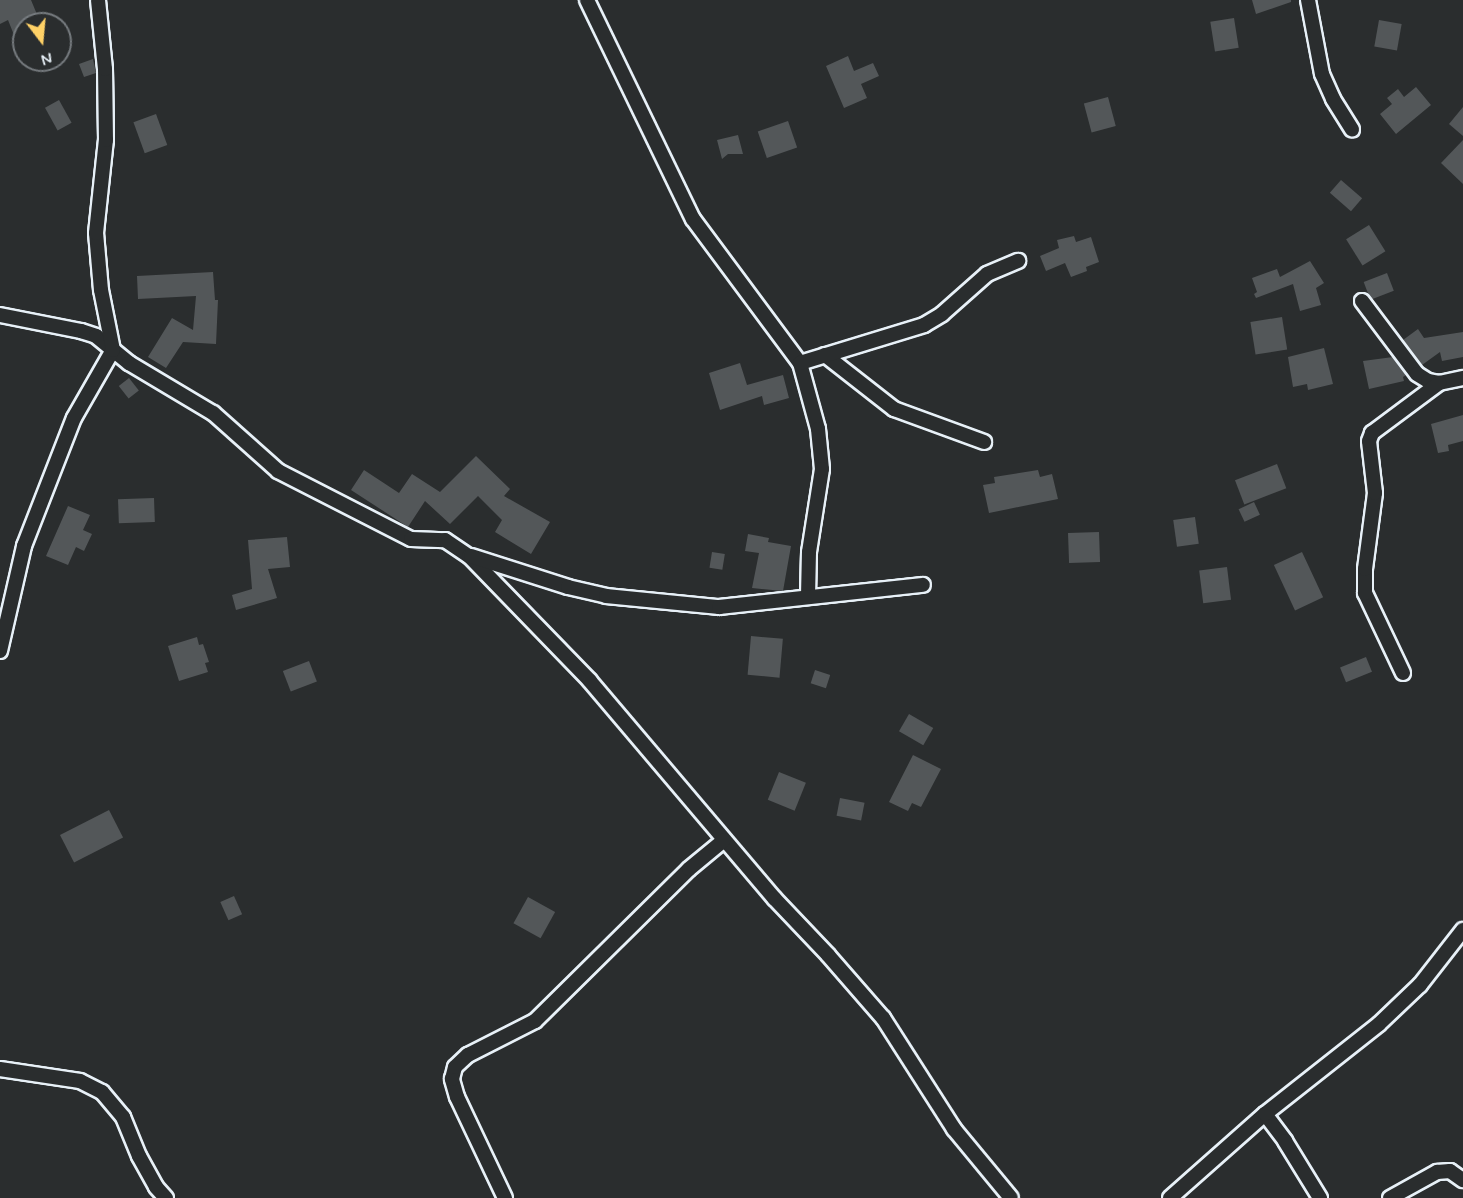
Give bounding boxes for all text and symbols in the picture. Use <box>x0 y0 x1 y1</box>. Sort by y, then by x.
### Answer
north arrow <box>12 12 72 72</box>
text: N <box>39 46 55 69</box>

